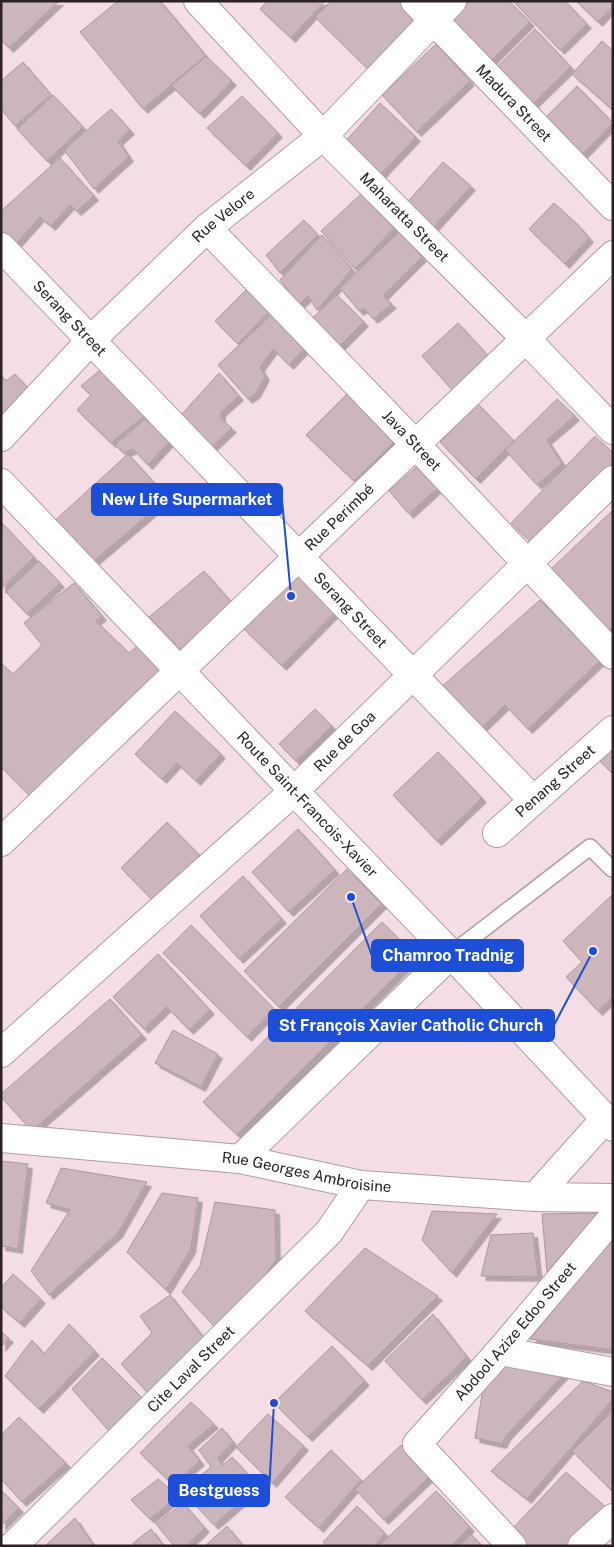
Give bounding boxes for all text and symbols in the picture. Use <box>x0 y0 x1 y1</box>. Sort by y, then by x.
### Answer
street label: Madura Street <box>473 61 555 145</box>
street label: Maharatta Street <box>357 169 453 265</box>
street label: Rue Velore <box>188 185 257 246</box>
street label: Serang Street <box>30 277 110 359</box>
street label: Java Street <box>379 406 445 474</box>
street label: Rue Perimbé <box>301 480 377 554</box>
callout: New Life Supermarket <box>92 484 282 515</box>
text: New Life Supermarket <box>102 490 273 509</box>
street label: Serang Street <box>311 569 391 651</box>
street label: Rue de Goa <box>310 707 379 775</box>
street label: Route Saint-Francois-Xavier <box>234 728 381 881</box>
street label: Penang Street <box>512 741 598 821</box>
callout: Chamroo Tradnig <box>372 940 523 971</box>
text: Chamroo Tradnig <box>382 946 514 965</box>
callout: St François Xavier Catholic Church <box>269 1010 554 1041</box>
text: St François Xavier Catholic Church <box>279 1016 543 1035</box>
street label: Rue Georges Ambroisine <box>221 1148 392 1195</box>
street label: Abdool Azize Edoo Street <box>451 1258 579 1404</box>
street label: Cite Laval Street <box>144 1322 238 1416</box>
callout: Bestguess <box>169 1475 269 1506</box>
text: Bestguess <box>179 1481 259 1500</box>

